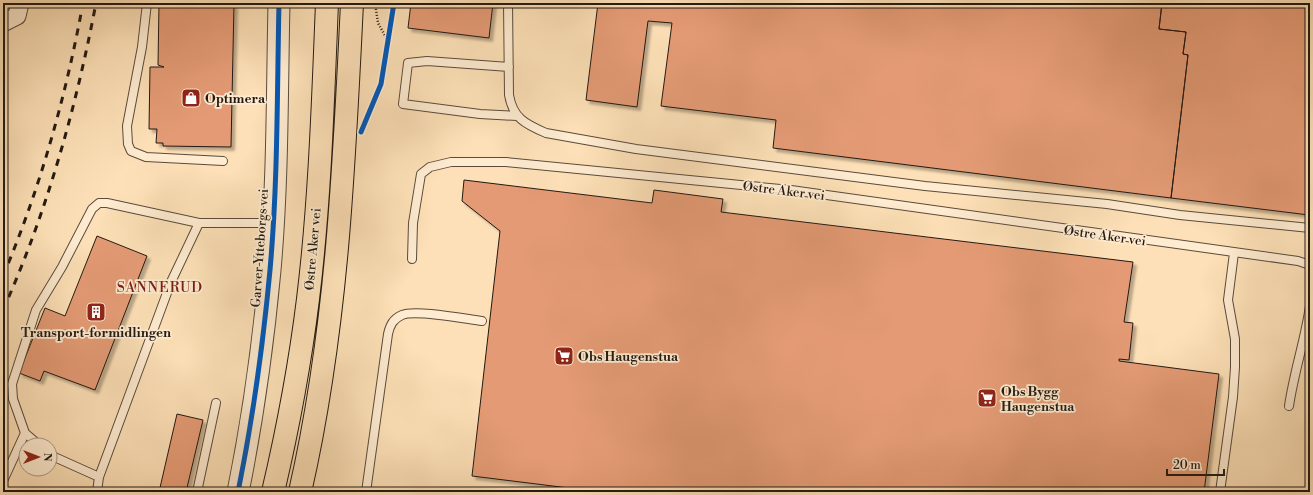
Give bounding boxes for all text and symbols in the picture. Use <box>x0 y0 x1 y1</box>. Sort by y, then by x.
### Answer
shop icon: Optimera <box>180 87 202 109</box>
place label: Optimera <box>205 91 266 107</box>
street label: Østre Aker vei <box>742 178 826 204</box>
street label: Garver Ytteborgs vei <box>248 188 272 308</box>
street label: Østre Aker vei <box>301 207 325 291</box>
street label: Østre Aker vei <box>1063 222 1147 250</box>
district label: SANNERUD <box>117 279 203 297</box>
building icon: Transport-formidlingen <box>85 301 107 323</box>
place label: Transport-formidlingen <box>21 325 171 341</box>
supermarket icon: Obs Haugenstua <box>553 345 575 367</box>
place label: Obs Haugenstua <box>578 349 679 365</box>
place label: Obs Bygg Haugenstua <box>1001 384 1075 415</box>
supermarket icon: Obs Bygg Haugenstua <box>976 387 998 409</box>
north arrow <box>18 437 58 477</box>
scale bar <box>1167 451 1224 477</box>
text: N <box>40 453 54 462</box>
text: 20 m <box>1173 458 1201 473</box>

